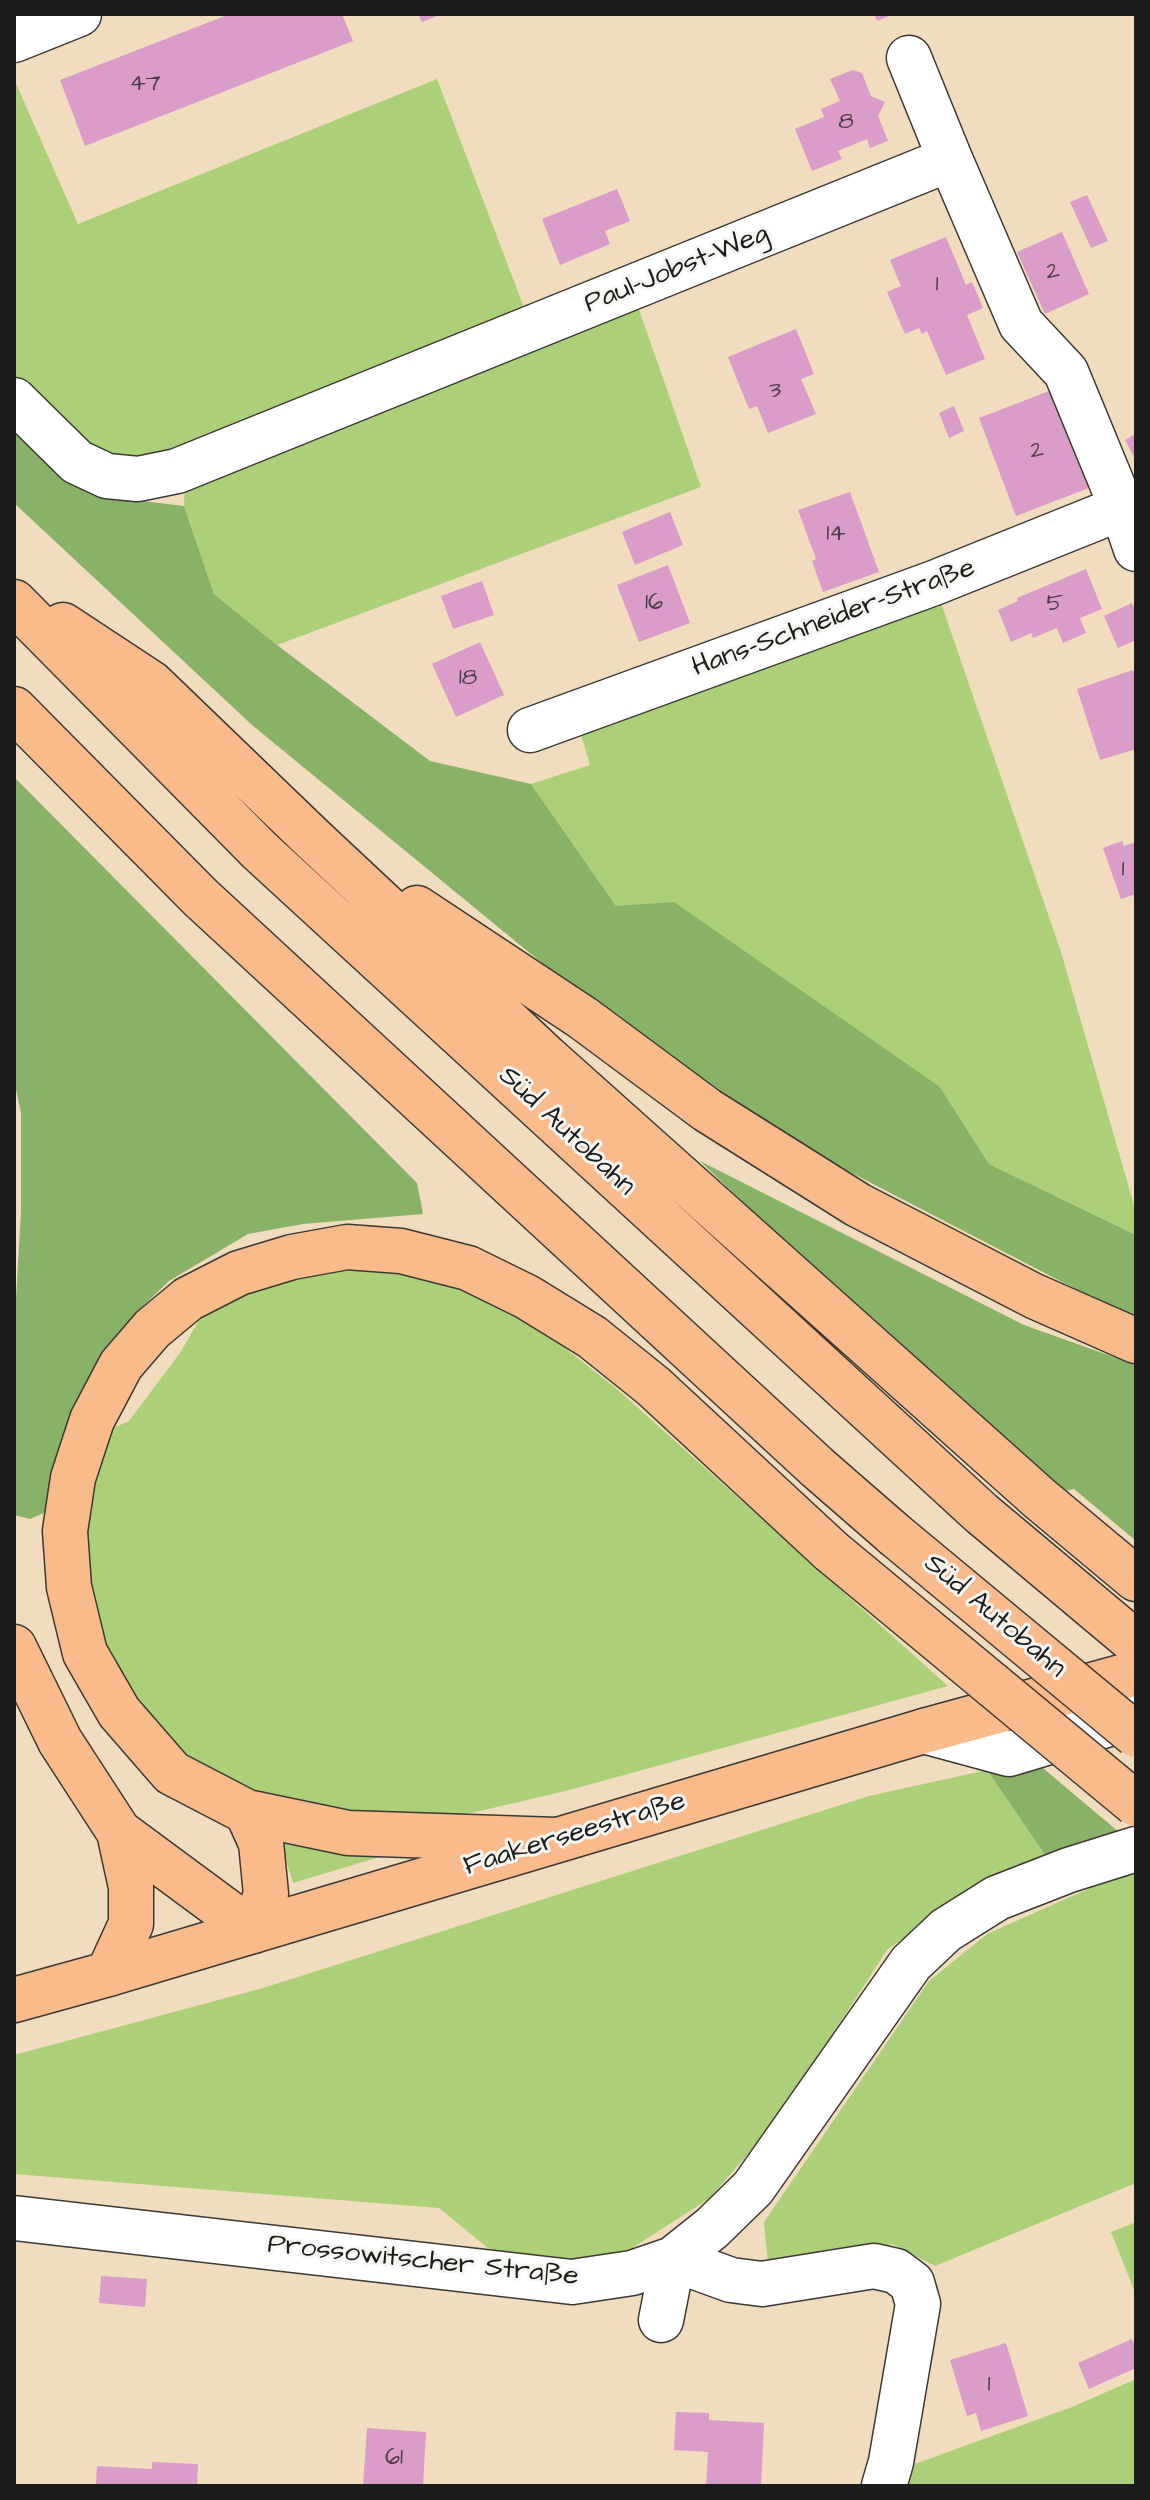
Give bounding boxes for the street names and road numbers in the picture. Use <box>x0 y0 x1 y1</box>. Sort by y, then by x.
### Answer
street label: Paul-Jobst-Weg <box>580 218 774 322</box>
street label: Hans-Schneider-Straße <box>688 552 980 686</box>
street label: Süd Autobahn <box>491 1060 641 1204</box>
street label: Süd Autobahn <box>916 1548 1072 1686</box>
street label: Faakerseestraße <box>460 1785 690 1885</box>
street label: Prossowitscher Straße <box>266 2229 580 2295</box>

